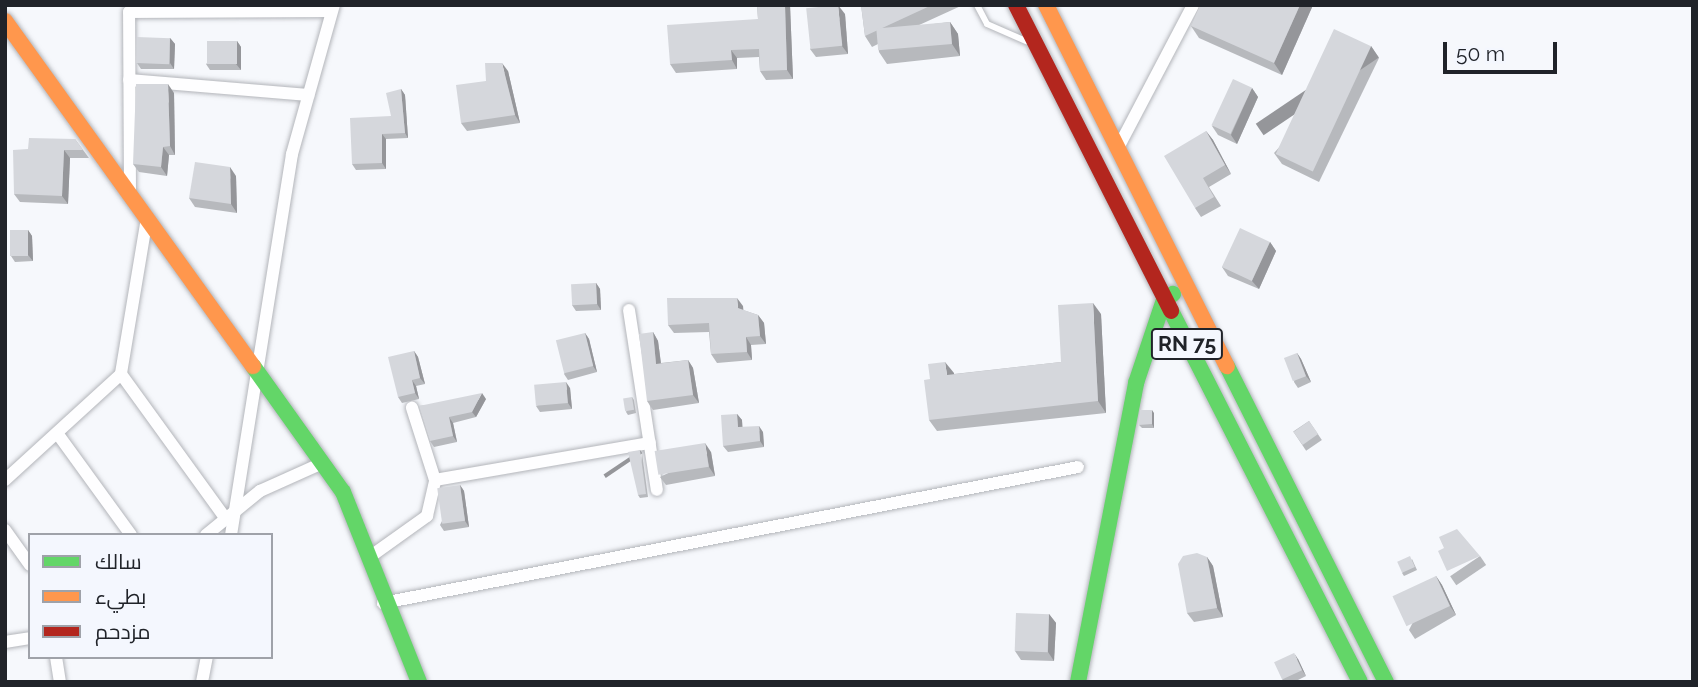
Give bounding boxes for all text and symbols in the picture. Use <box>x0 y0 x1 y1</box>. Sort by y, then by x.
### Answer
scale bar <box>1446 28 1560 72</box>
text: 50 m <box>1456 41 1505 66</box>
road number: RN 75 <box>1150 326 1224 362</box>
legend <box>28 533 273 659</box>
text: سالك <box>95 549 142 574</box>
text: بطيء <box>95 584 146 609</box>
text: مزدحم <box>95 619 150 644</box>

